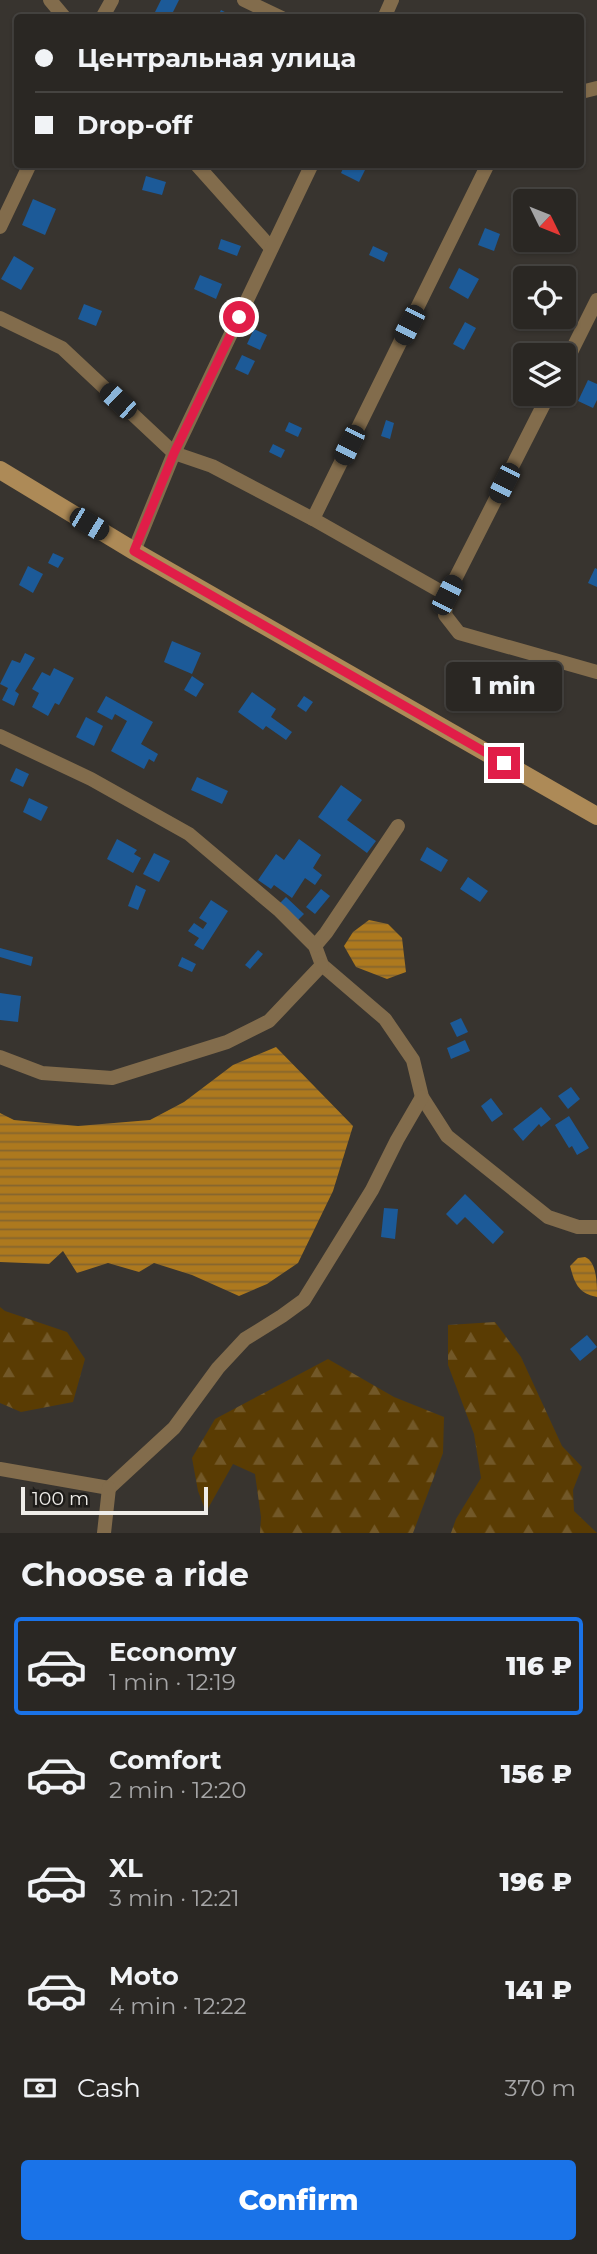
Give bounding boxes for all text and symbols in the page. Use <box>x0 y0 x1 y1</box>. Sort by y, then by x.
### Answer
text: Центральная улица <box>77 42 356 74</box>
text: Drop-off <box>77 109 192 141</box>
north arrow <box>513 189 576 252</box>
map controls <box>513 189 576 406</box>
button: locate <box>513 266 576 329</box>
route start <box>223 301 255 333</box>
car <box>391 302 428 348</box>
button: layers <box>513 343 576 406</box>
car <box>96 379 141 423</box>
car <box>331 422 368 468</box>
car <box>486 460 523 506</box>
car <box>66 504 113 544</box>
car <box>429 572 466 618</box>
callout: 1 min <box>446 662 562 710</box>
text: 1 min <box>472 672 536 700</box>
route end <box>488 747 520 779</box>
scale bar <box>21 1484 208 1516</box>
text: 100 m <box>32 1487 89 1510</box>
text: Choose a ride <box>21 1555 249 1594</box>
icon: car <box>25 1635 88 1698</box>
text: Economy <box>109 1636 236 1668</box>
text: 116 ₽ <box>506 1650 572 1682</box>
text: 1 min · 12:19 <box>109 1668 236 1696</box>
icon: car <box>25 1743 88 1806</box>
text: Comfort <box>109 1744 221 1776</box>
text: 156 ₽ <box>501 1758 572 1790</box>
text: 2 min · 12:20 <box>109 1776 247 1804</box>
icon: car <box>25 1851 88 1914</box>
text: XL <box>109 1852 143 1884</box>
text: 196 ₽ <box>500 1866 572 1898</box>
text: 3 min · 12:21 <box>109 1884 240 1912</box>
icon: car <box>25 1959 88 2022</box>
text: Moto <box>109 1960 179 1992</box>
text: 141 ₽ <box>505 1974 572 2006</box>
text: 4 min · 12:22 <box>109 1992 247 2020</box>
icon: cash <box>21 2069 59 2107</box>
text: Cash <box>77 2072 141 2104</box>
text: 370 m <box>505 2074 576 2102</box>
button: Confirm <box>21 2160 576 2240</box>

